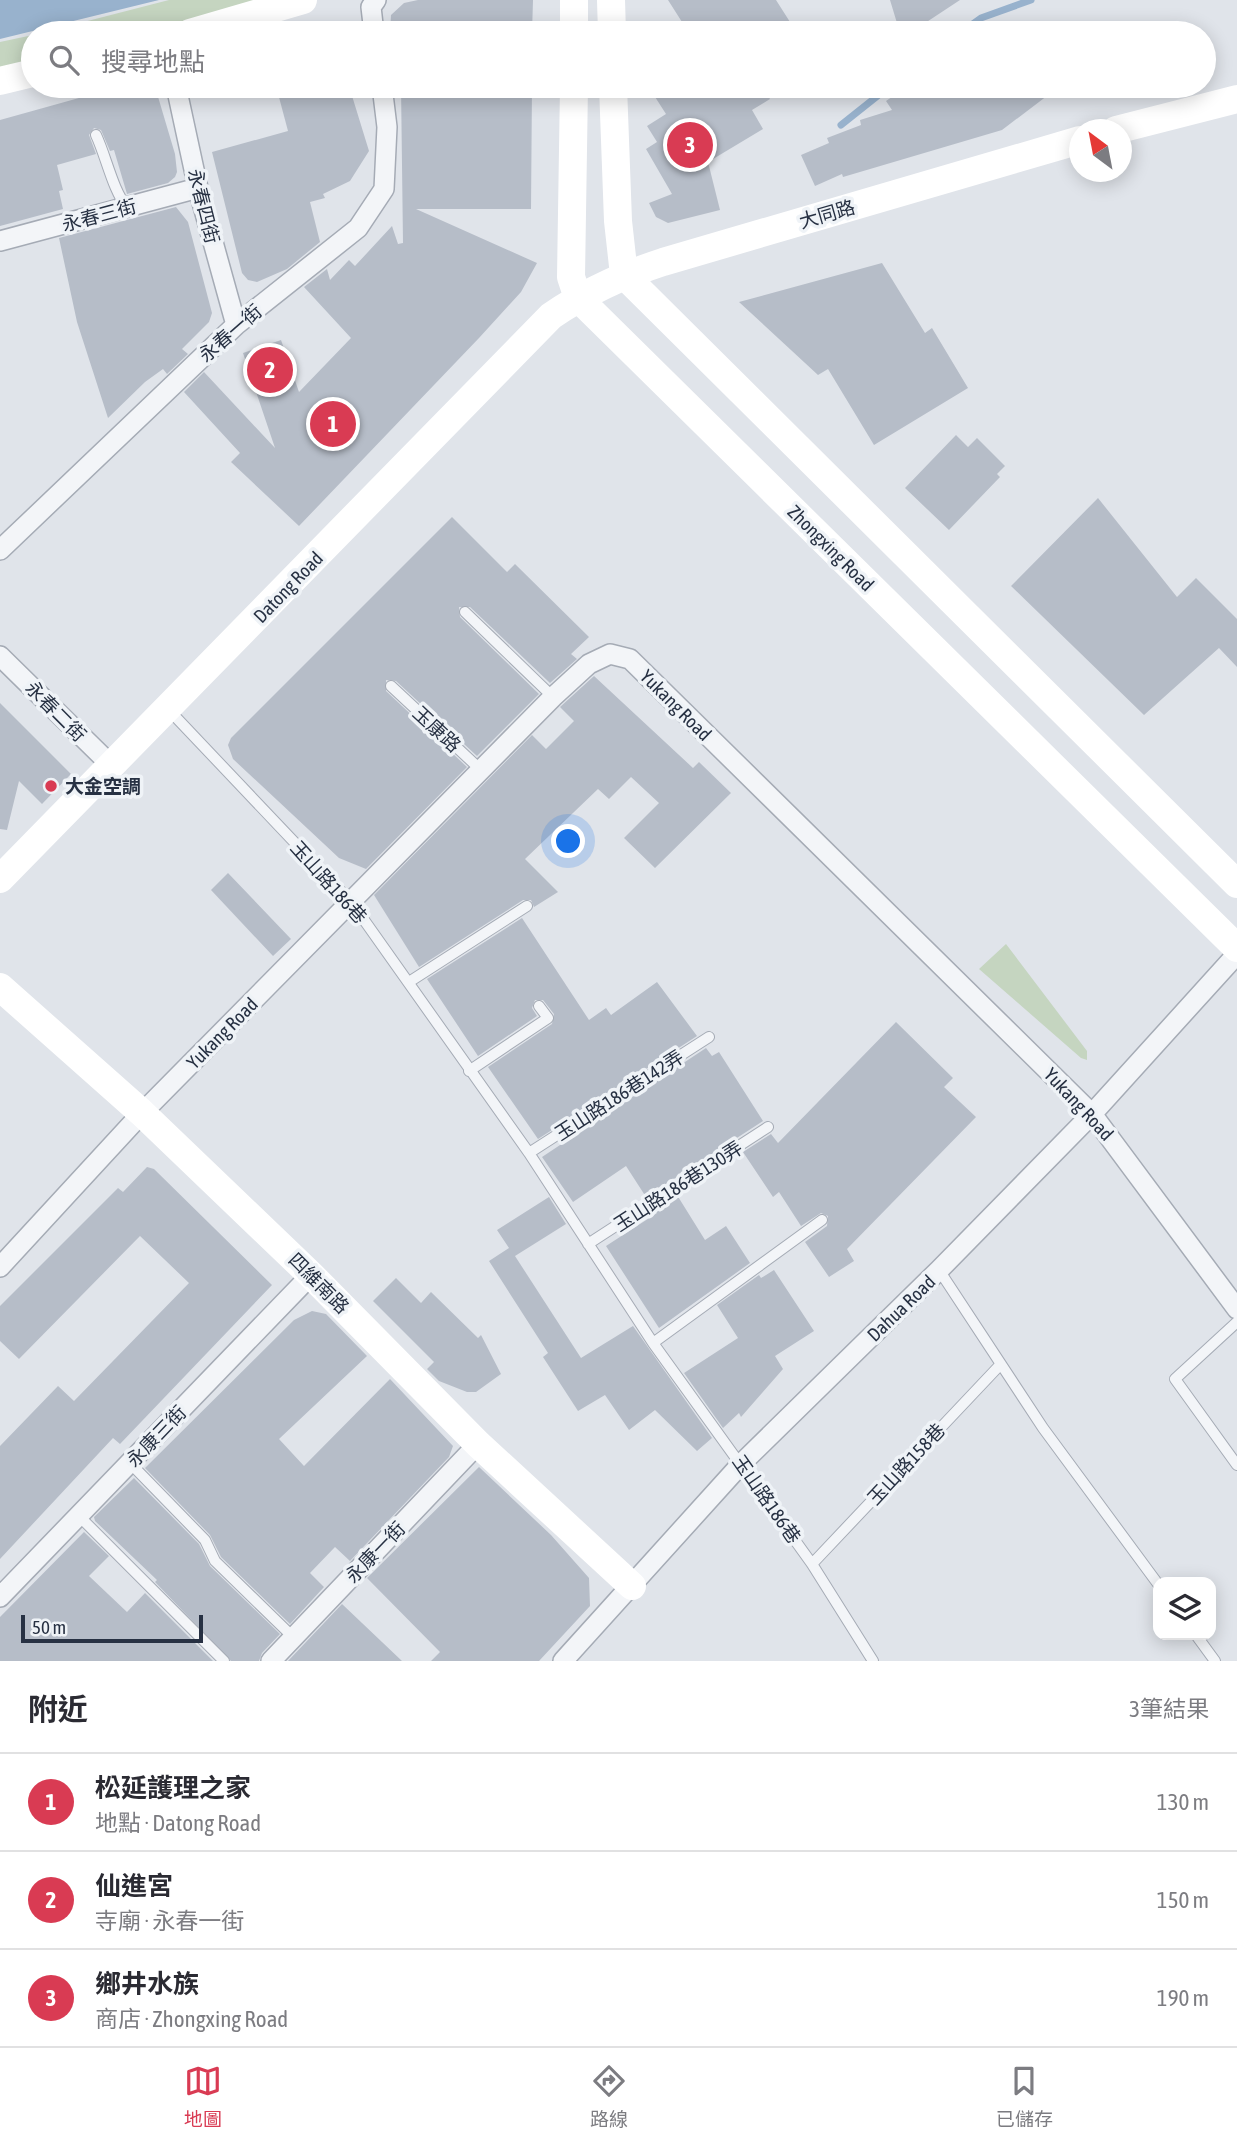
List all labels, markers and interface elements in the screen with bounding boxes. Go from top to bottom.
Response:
search box [21,21,1216,98]
icon: search [45,41,83,79]
text: 搜尋地點 [101,47,205,77]
pin: 3 [667,119,713,171]
north arrow [1069,119,1132,182]
street label: 永春四街 [184,166,224,246]
street label: 永春三街 [59,195,139,235]
street label: 大同路 [797,196,857,232]
street label: 永春一街 [194,300,266,366]
pin: 2 [247,344,293,396]
pin: 1 [310,398,356,450]
street label: Zhongxing Road [783,500,879,596]
street label: Datong Road [249,547,327,627]
street label: Yukang Road [636,665,716,745]
street label: 永春二街 [21,676,91,746]
street label: 玉康路 [409,702,465,756]
place label: 大金空調 [65,775,141,797]
marker: 大金空調 [43,778,59,794]
your location [551,824,585,858]
street label: 玉山路186巷 [286,836,372,928]
street label: Yukang Road [182,993,262,1073]
street label: 玉山路186巷142弄 [551,1045,687,1145]
street label: Yukang Road [1040,1063,1118,1145]
street label: 玉山路186巷130弄 [610,1136,746,1236]
street label: 四維南路 [284,1248,354,1318]
street label: Dahua Road [863,1270,939,1346]
street label: 永康三街 [122,1401,190,1471]
street label: 玉山路158巷 [863,1419,949,1509]
street label: 玉山路186巷 [729,1451,805,1547]
street label: 永康一街 [341,1517,409,1587]
map controls [1153,1577,1216,1640]
button: layers [1153,1577,1216,1640]
scale bar [21,1612,203,1644]
text: 50 m [32,1616,66,1638]
text: 附近 [28,1692,88,1726]
text: 3筆結果 [1129,1696,1209,1722]
text: 松延護理之家 [95,1773,251,1803]
text: 1 [46,1789,56,1815]
text: 130 m [1157,1789,1209,1815]
text: 地點 · Datong Road [95,1810,261,1836]
text: 仙進宮 [95,1871,173,1901]
text: 2 [46,1887,56,1913]
text: 150 m [1157,1887,1209,1913]
text: 寺廟 · 永春一街 [95,1908,244,1934]
text: 鄉井水族 [95,1969,199,1999]
text: 3 [46,1985,56,2011]
text: 190 m [1157,1985,1209,2011]
text: 商店 · Zhongxing Road [95,2006,288,2032]
tab: 地圖 [184,2062,222,2131]
tab: 路線 [590,2062,628,2131]
tab: 已儲存 [996,2062,1053,2131]

